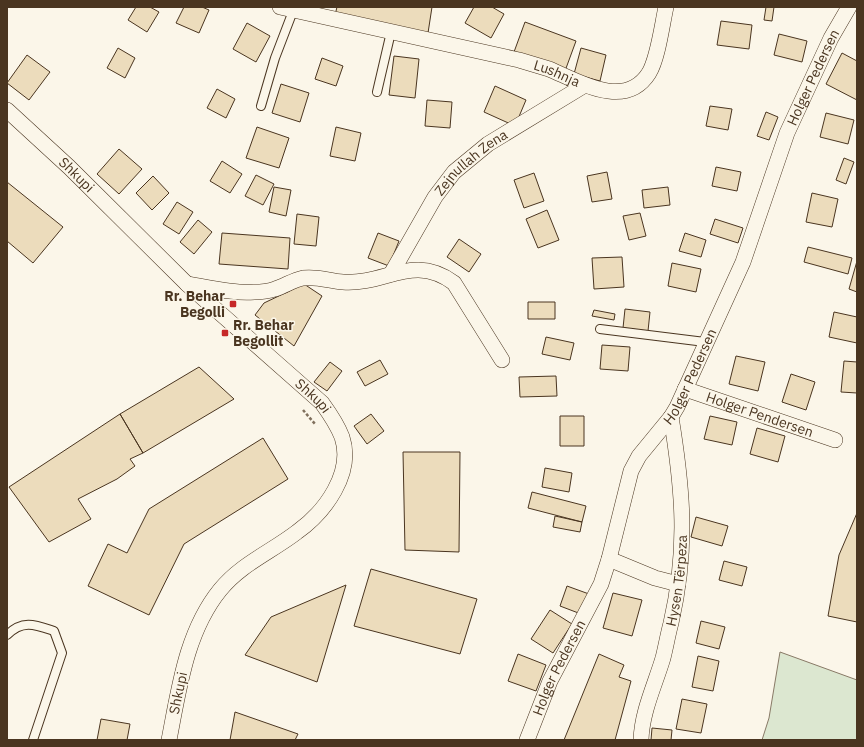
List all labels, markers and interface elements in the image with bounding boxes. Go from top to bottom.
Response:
street label: Holger Pedersen [783,26,843,128]
street label: Lushnja [532,56,583,91]
street label: Zejnullah Zena [430,125,511,199]
street label: Shkupi [55,153,98,196]
place label: Rr. Behar Begolli [164,287,225,321]
marker: Rr. Behar Begolli [228,299,238,309]
place label: Rr. Behar Begollit [233,316,294,350]
street label: Holger Pedersen [659,326,720,429]
marker: Rr. Behar Begollit [220,328,230,338]
street label: Shkupi [291,375,335,417]
street label: Holger Pendersen [704,388,816,441]
street label: Hysen Tërpeza [662,534,691,628]
street label: Holger Pedersen [528,617,590,718]
street label: Shkupi [165,670,191,716]

